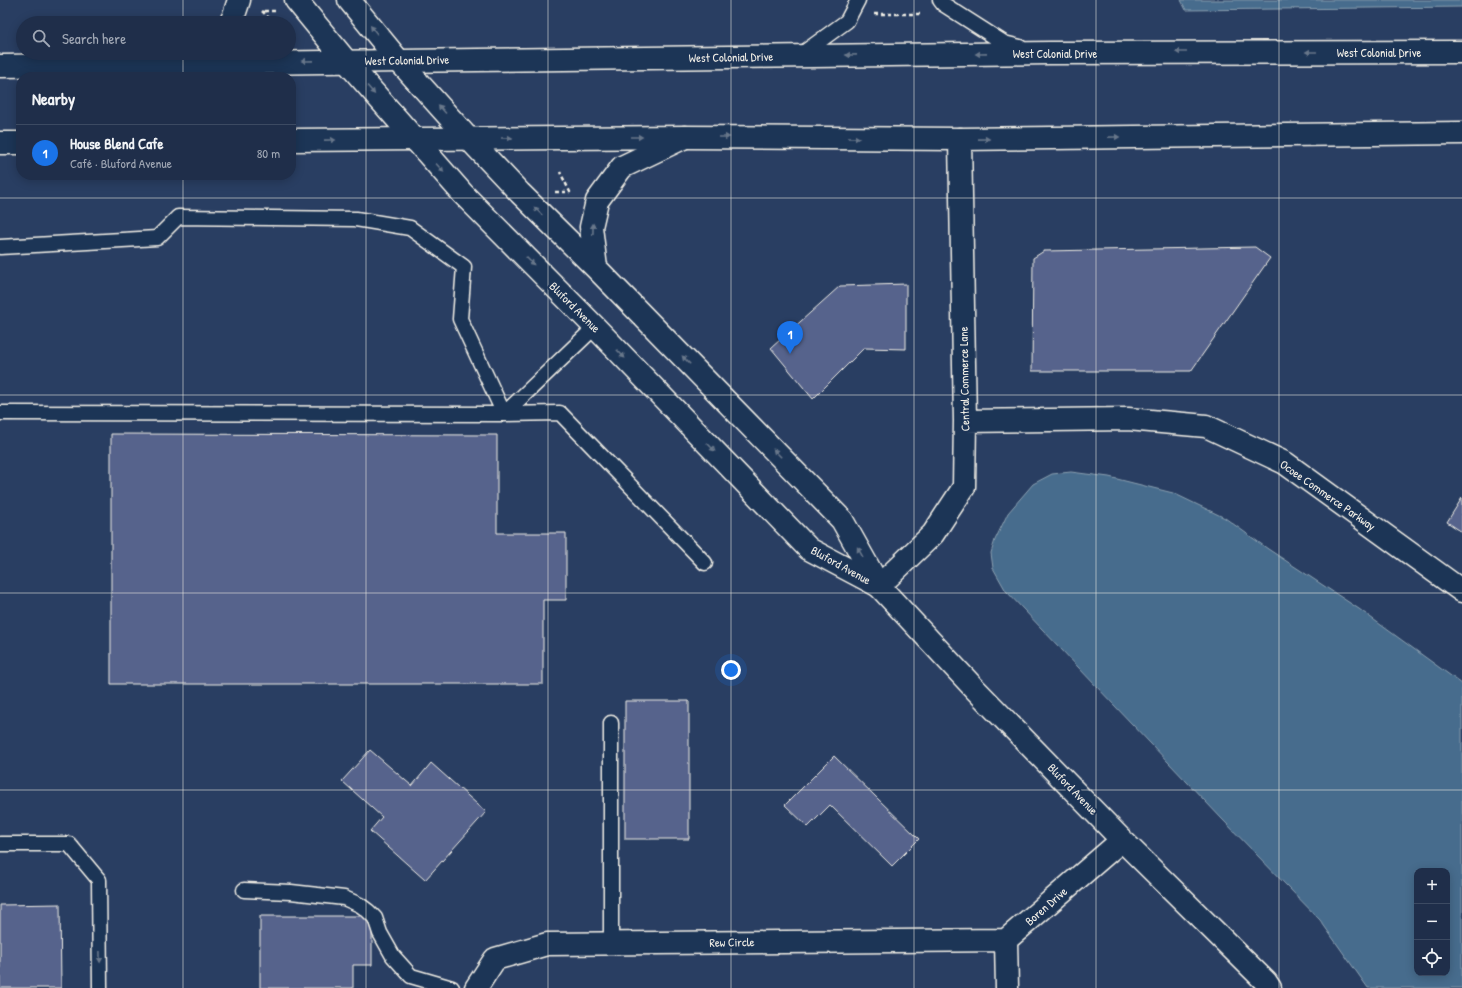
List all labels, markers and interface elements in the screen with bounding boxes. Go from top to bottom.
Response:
search box [16,16,296,60]
one-way arrow [369,25,378,36]
icon: search [30,27,52,49]
text: Search here [62,28,126,49]
street label: West Colonial Drive [1337,44,1421,61]
street label: West Colonial Drive [1013,45,1097,62]
street label: West Colonial Drive [689,48,774,66]
one-way arrow [1174,49,1187,55]
one-way arrow [1304,49,1317,55]
one-way arrow [975,50,987,57]
street label: West Colonial Drive [365,51,450,69]
one-way arrow [844,52,857,58]
one-way arrow [300,58,313,64]
one-way arrow [367,85,376,96]
text: Nearby [32,87,75,110]
one-way arrow [438,104,447,115]
text: House Blend Cafe [70,133,163,154]
one-way arrow [631,134,644,140]
one-way arrow [718,134,731,140]
one-way arrow [1108,134,1121,140]
one-way arrow [501,135,514,141]
one-way arrow [848,135,861,141]
one-way arrow [978,135,990,142]
one-way arrow [324,137,337,143]
text: 1 [43,144,47,162]
text: 80 m [257,144,280,162]
text: Café · Bluford Avenue [70,154,172,172]
one-way arrow [435,163,444,173]
one-way arrow [533,206,543,216]
one-way arrow [589,223,596,235]
one-way arrow [525,256,535,266]
street label: Bluford Avenue [546,278,604,336]
pin: 1 [777,321,803,354]
street label: Central Commerce Lane [955,326,973,432]
one-way arrow [616,349,626,359]
one-way arrow [681,355,691,365]
one-way arrow [707,442,716,453]
one-way arrow [772,448,781,458]
street label: Ocoee Commerce Parkway [1277,456,1379,534]
street label: Bluford Avenue [808,542,874,588]
one-way arrow [856,546,863,558]
your location [721,660,741,680]
street label: Bluford Avenue [1044,759,1102,819]
map controls [1414,868,1450,976]
button: + [1414,868,1450,904]
street label: Boren Drive [1021,883,1071,929]
button: − [1414,904,1450,940]
street label: Rew Circle [709,933,755,951]
button: locate [1414,940,1450,976]
one-way arrow [97,951,103,964]

